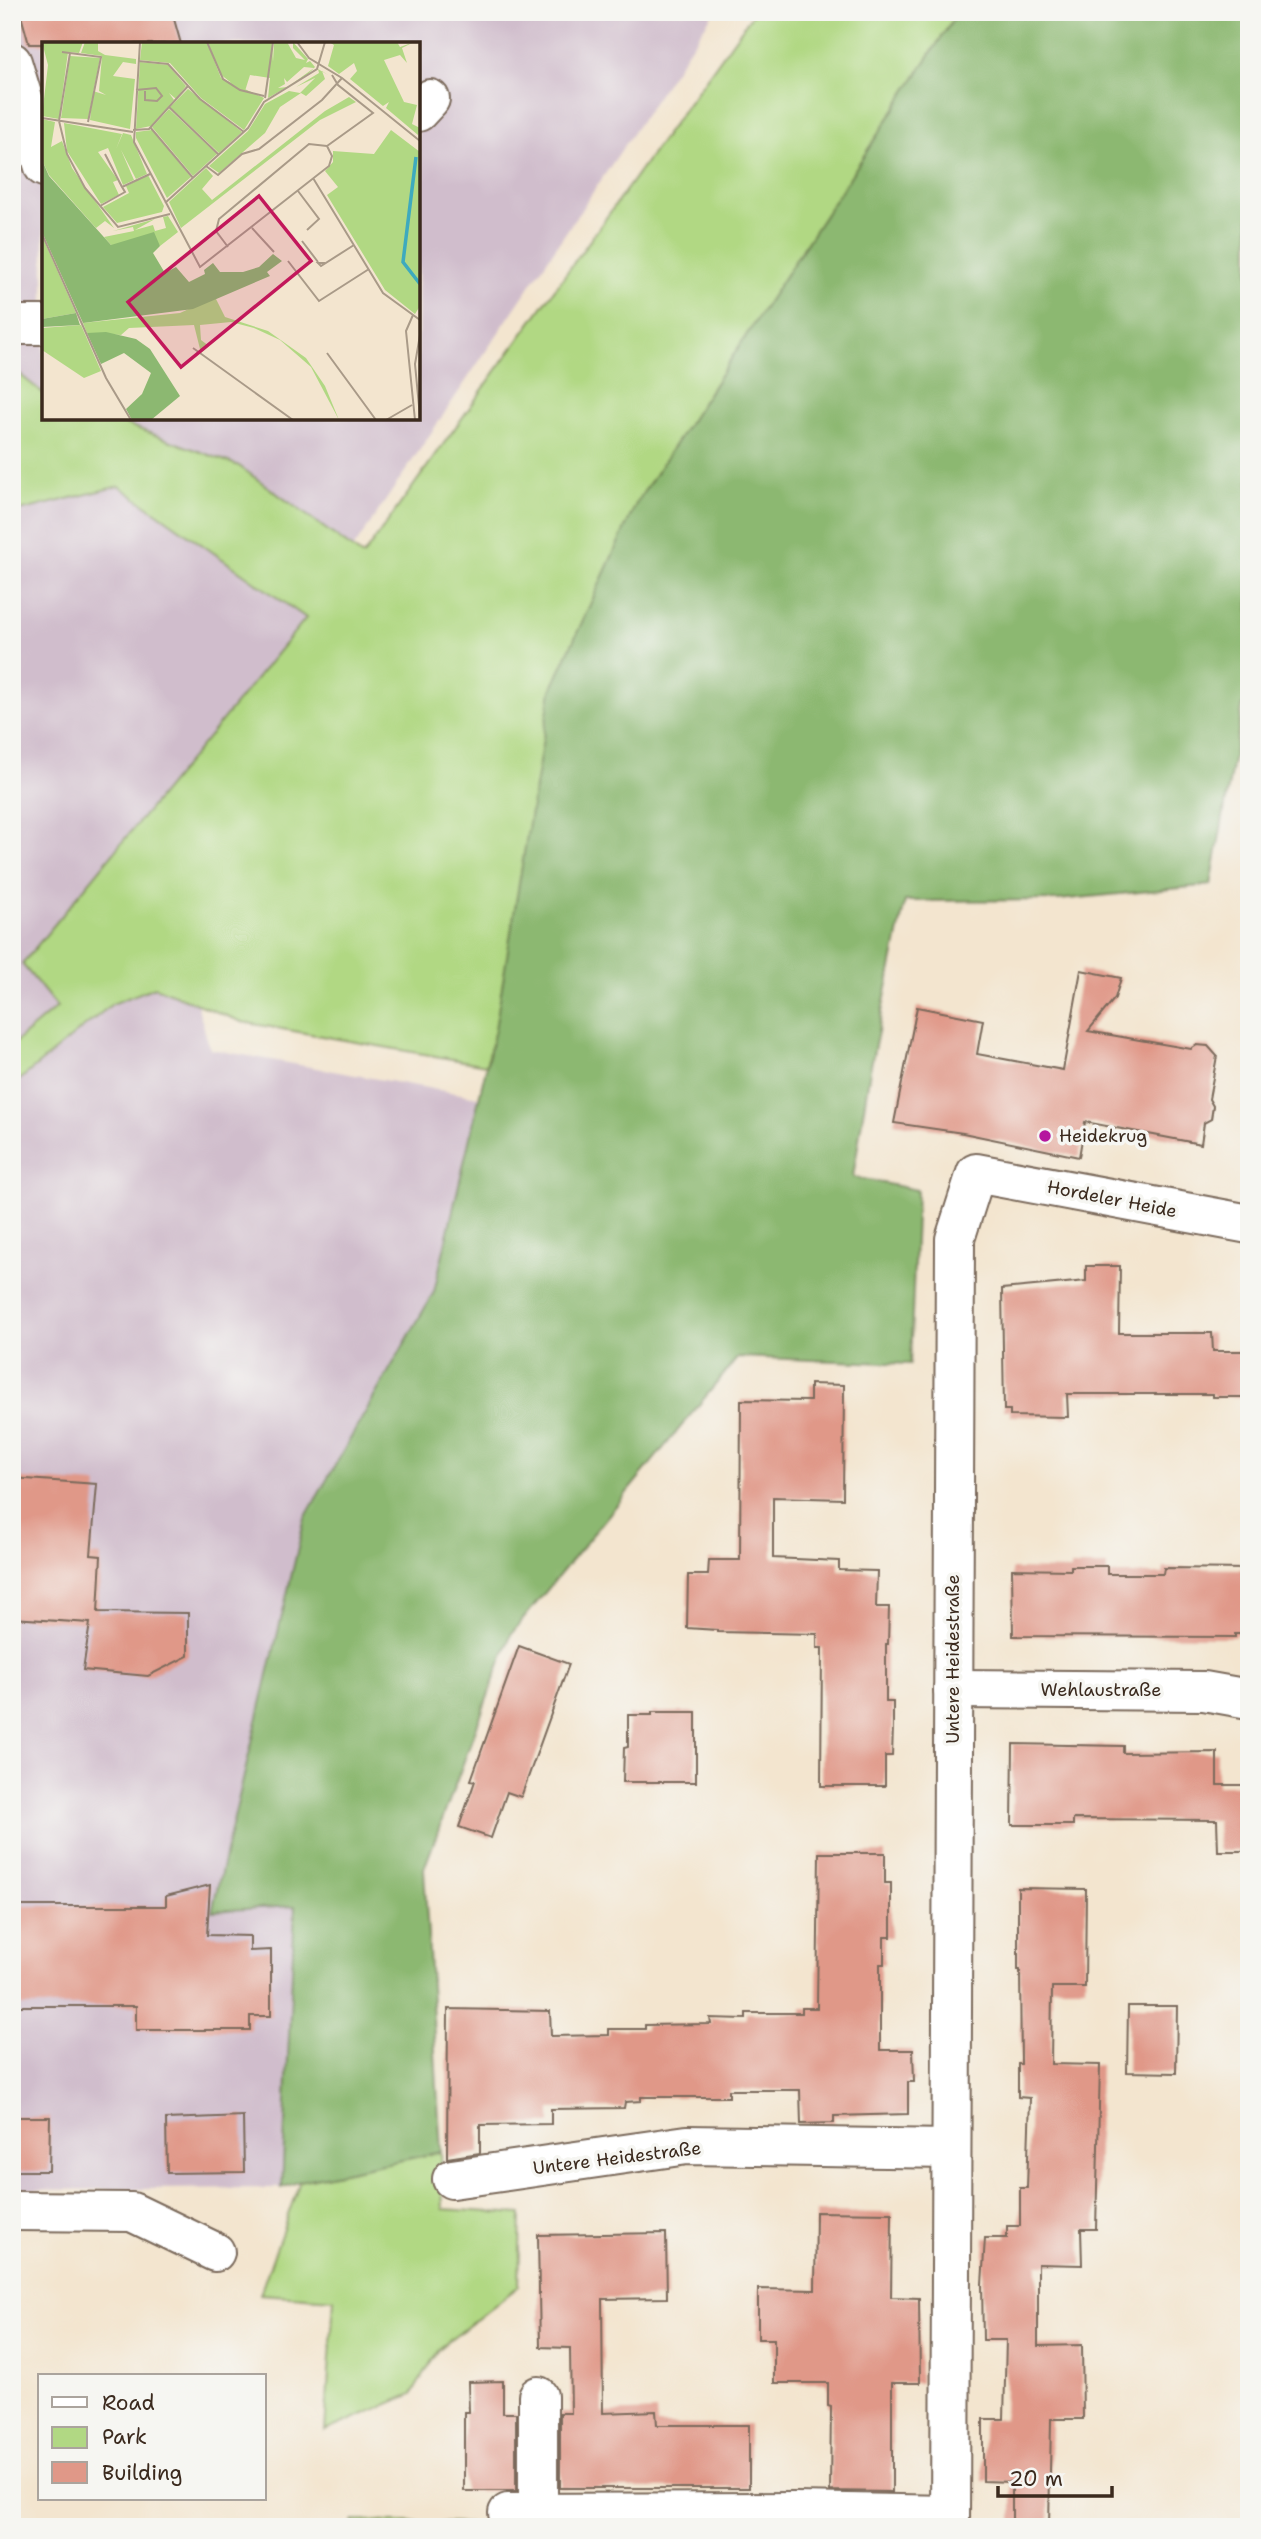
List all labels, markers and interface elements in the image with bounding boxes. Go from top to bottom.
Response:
inset map [42,42,420,420]
place label: Heidekrug [1059,1124,1147,1148]
marker: Heidekrug [1037,1128,1053,1144]
street label: Hordeler Heide [1045,1175,1179,1223]
street label: Untere Heidestraße [941,1574,965,1744]
street label: Wehlaustraße [1041,1678,1161,1702]
street label: Untere Heidestraße [531,2136,703,2180]
legend [38,2374,266,2500]
text: Road [102,2389,155,2417]
text: Park [102,2423,147,2451]
scale bar [998,2455,1112,2499]
text: Building [102,2459,182,2487]
text: 20 m [1009,2465,1063,2493]

